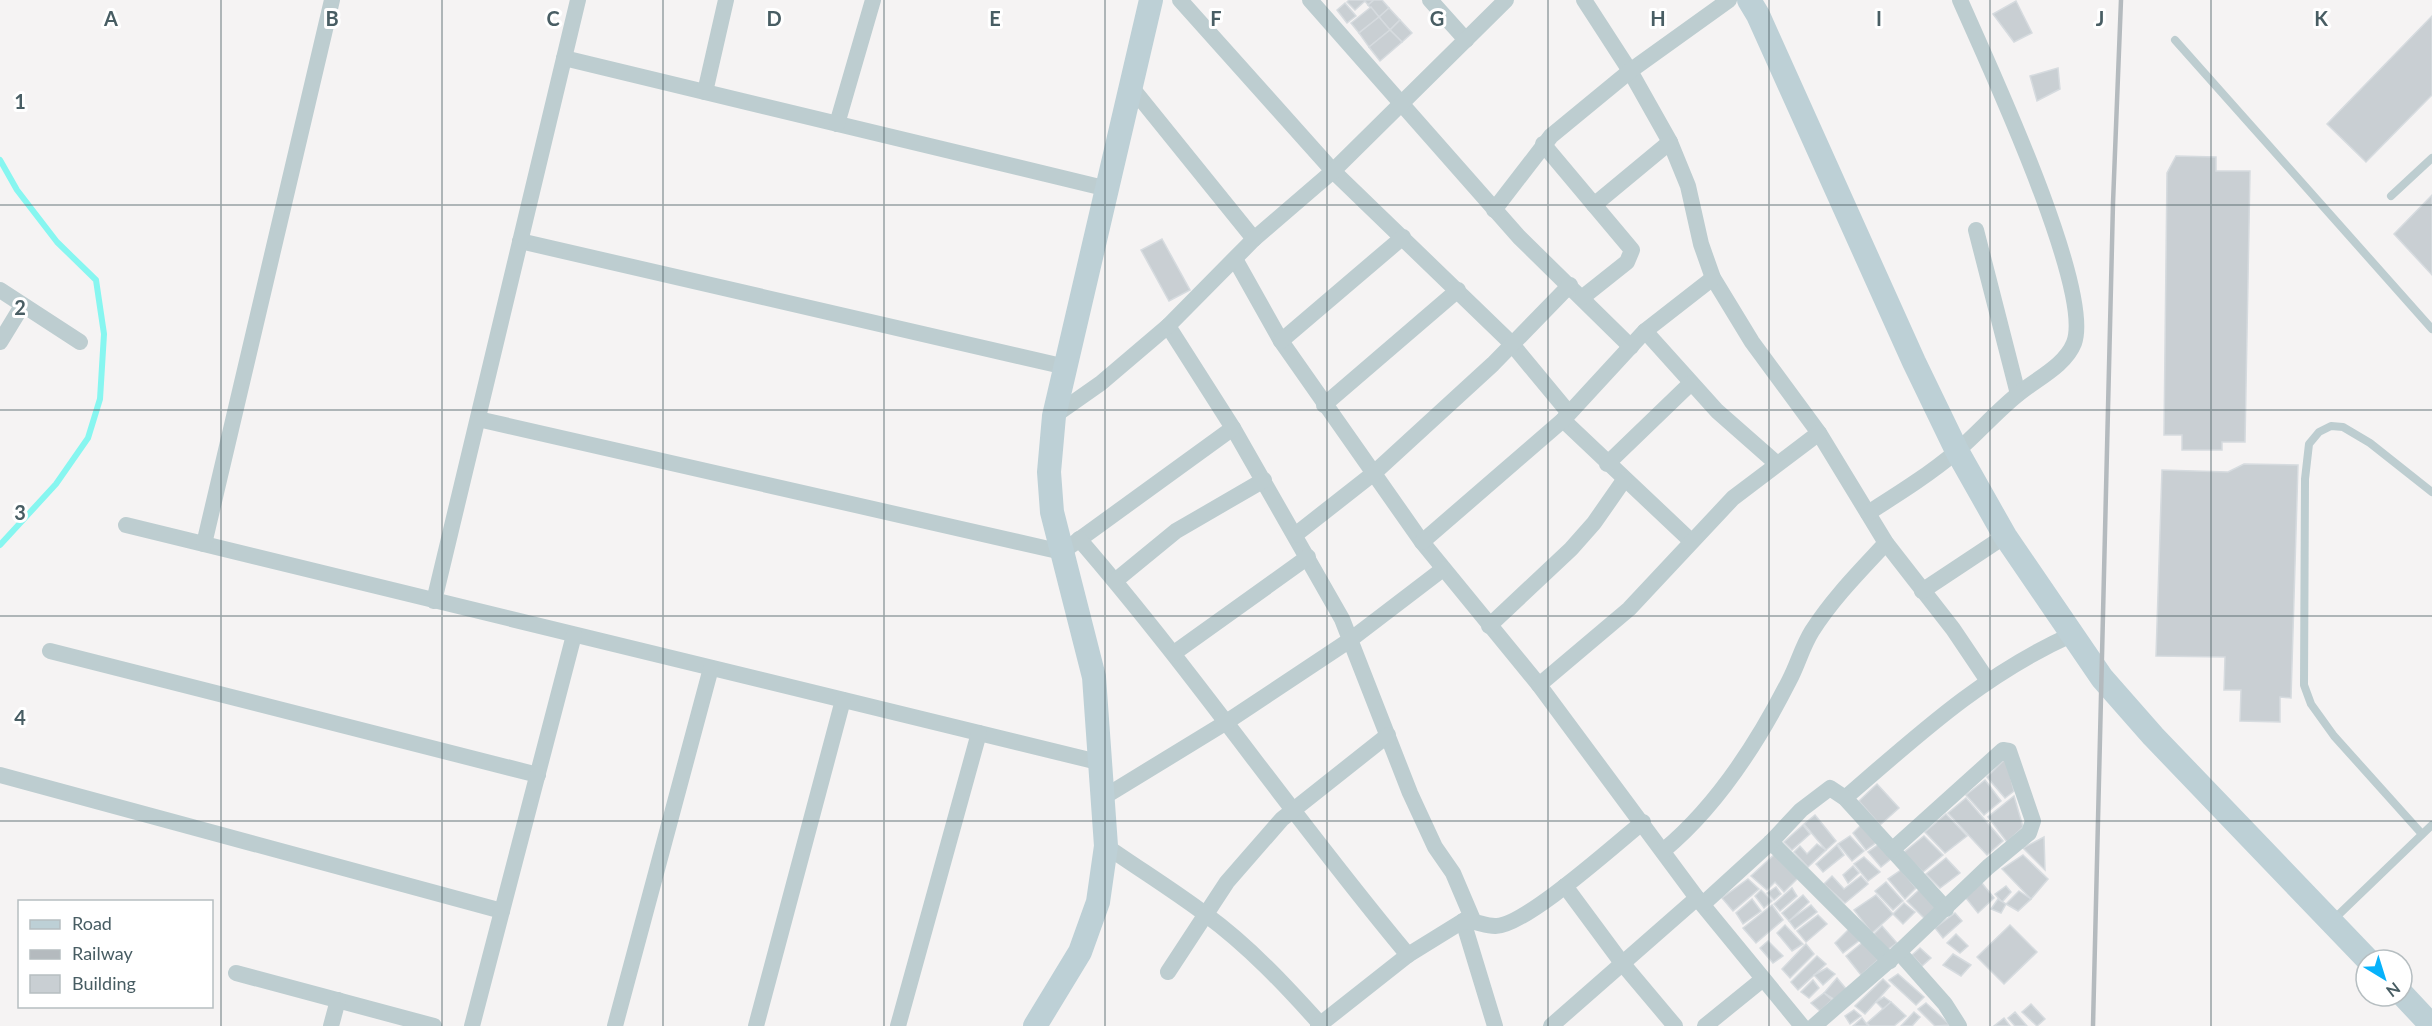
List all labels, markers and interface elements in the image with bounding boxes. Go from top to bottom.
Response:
text: A [103,6,118,30]
text: B [325,6,339,30]
text: C [546,6,560,30]
text: D [766,6,782,30]
text: E [989,6,1001,30]
text: F [1210,6,1222,30]
text: G [1430,6,1444,30]
text: H [1650,6,1666,30]
text: I [1876,6,1882,30]
text: J [2096,6,2104,30]
text: K [2314,6,2328,30]
text: 1 [14,89,26,113]
text: 2 [14,295,26,319]
text: 3 [14,500,26,524]
text: 4 [14,705,26,729]
legend [18,900,213,1008]
text: Road [72,912,112,934]
text: Railway [72,942,133,964]
north arrow [2354,948,2414,1008]
text: Building [72,972,136,994]
text: N [2383,979,2404,1001]

